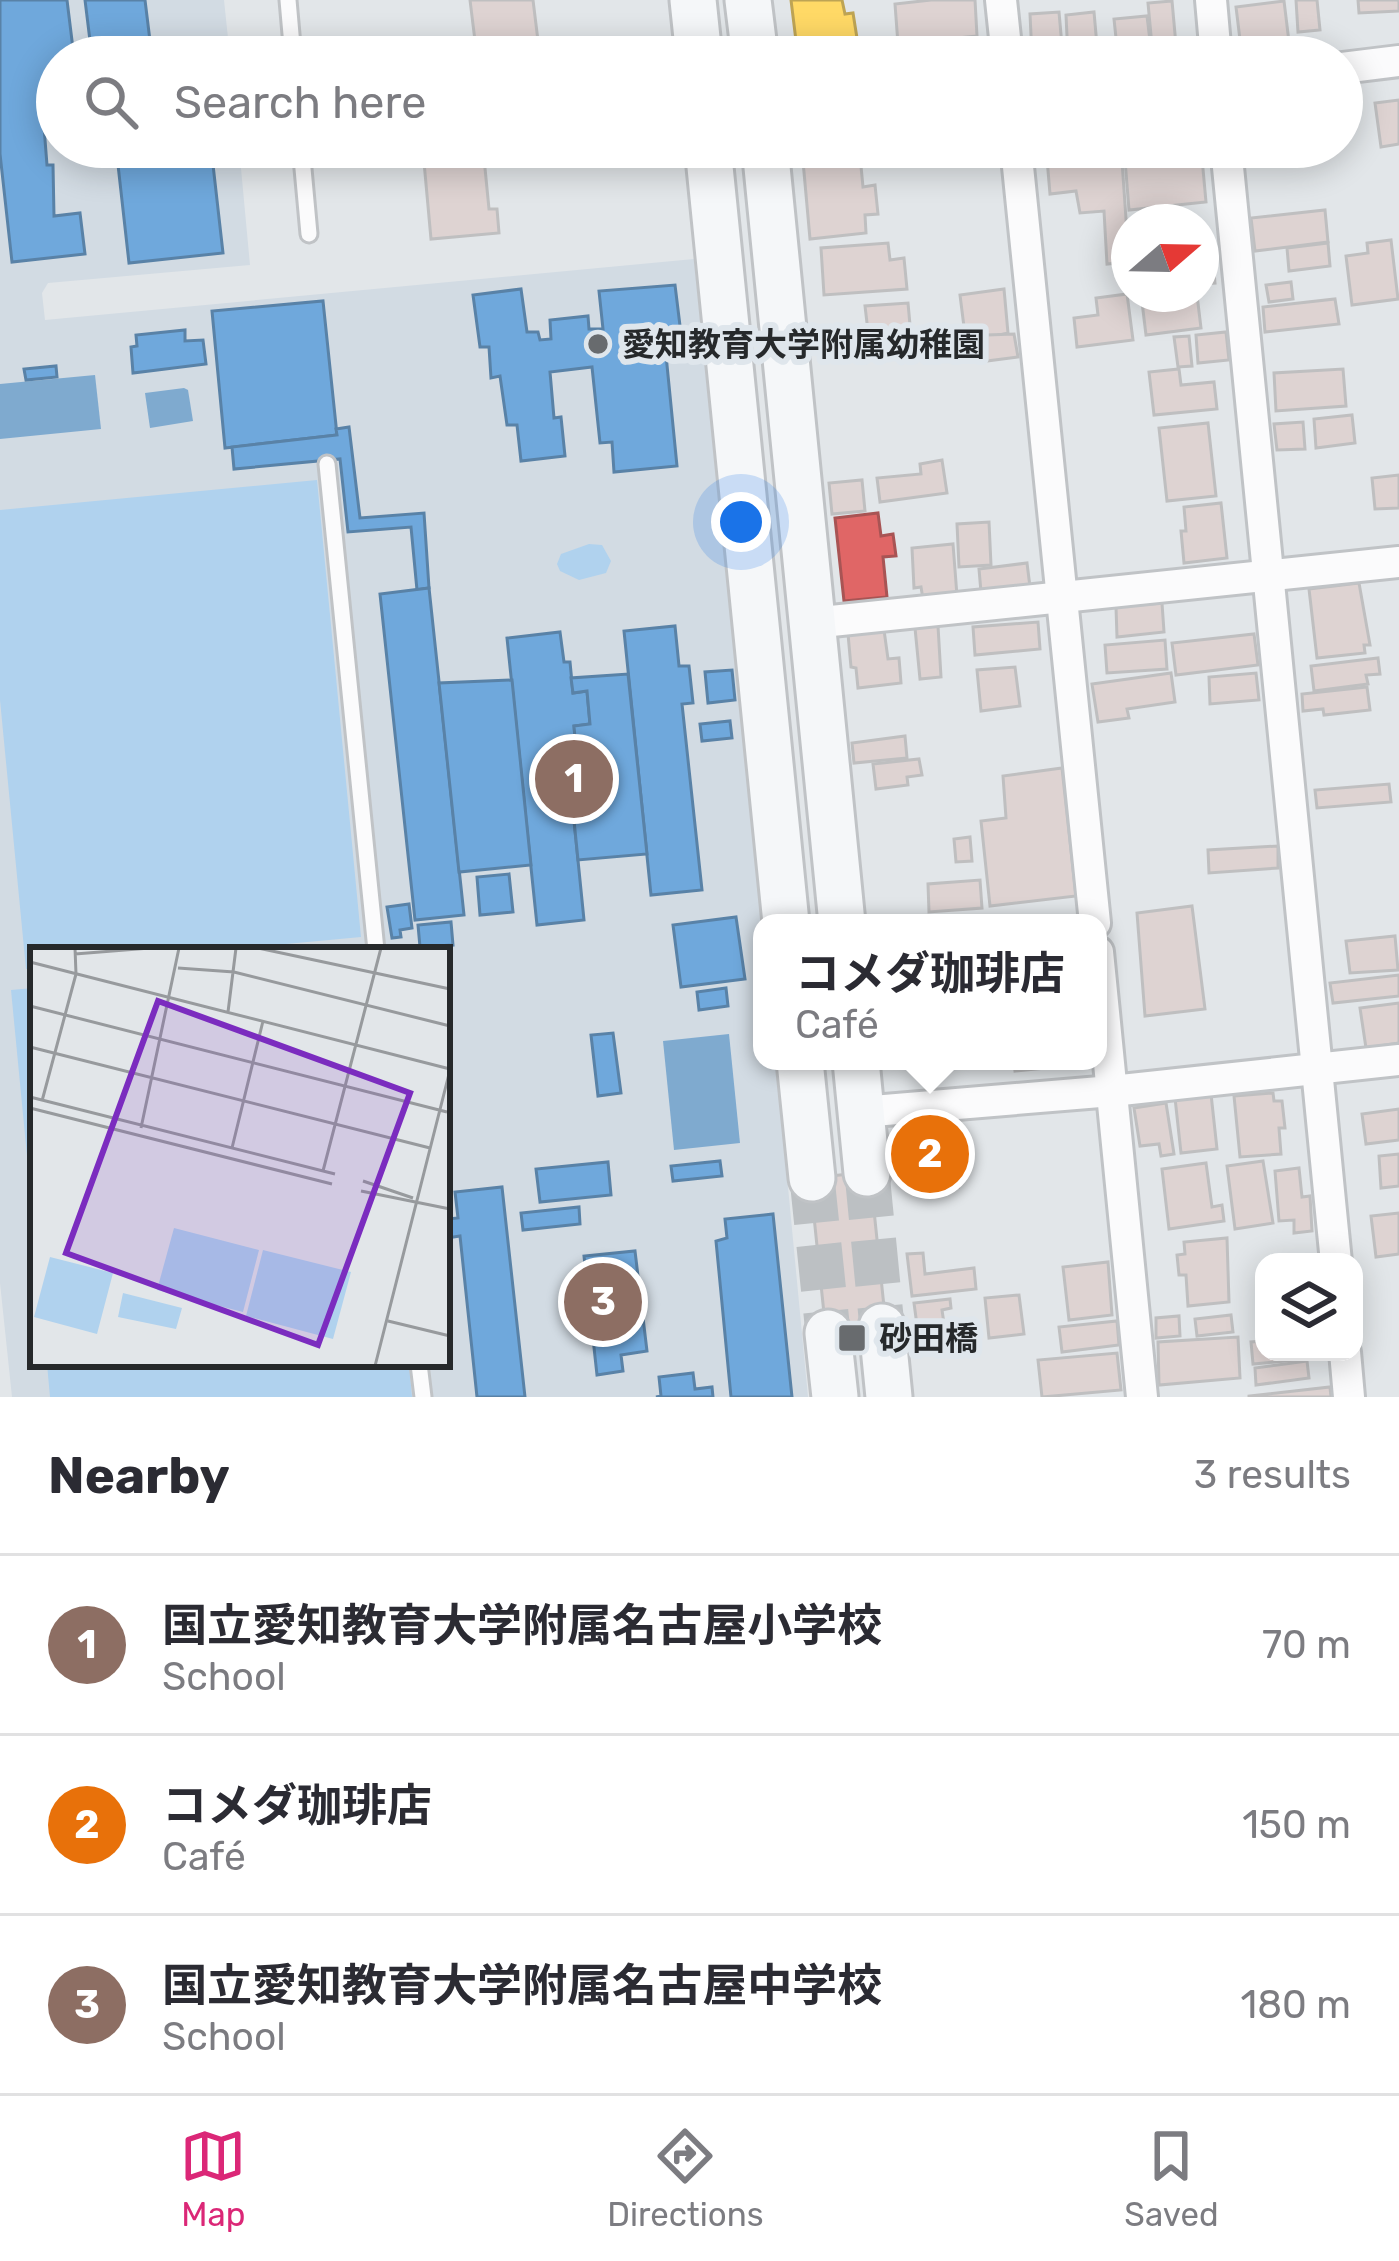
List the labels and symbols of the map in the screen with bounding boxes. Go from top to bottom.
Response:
north arrow [1111,204,1219,312]
place label: 愛知教育大学附属幼稚園 [622,325,985,364]
marker: 愛知教育大学附属幼稚園 [585,331,611,357]
your location [711,492,771,552]
pin: 1 [535,734,613,824]
inset map [30,947,450,1367]
pin: 2 [891,1109,969,1199]
pin: 3 [564,1257,642,1347]
place label: 砂田橋 [879,1319,978,1358]
marker: 砂田橋 [836,1322,868,1354]

